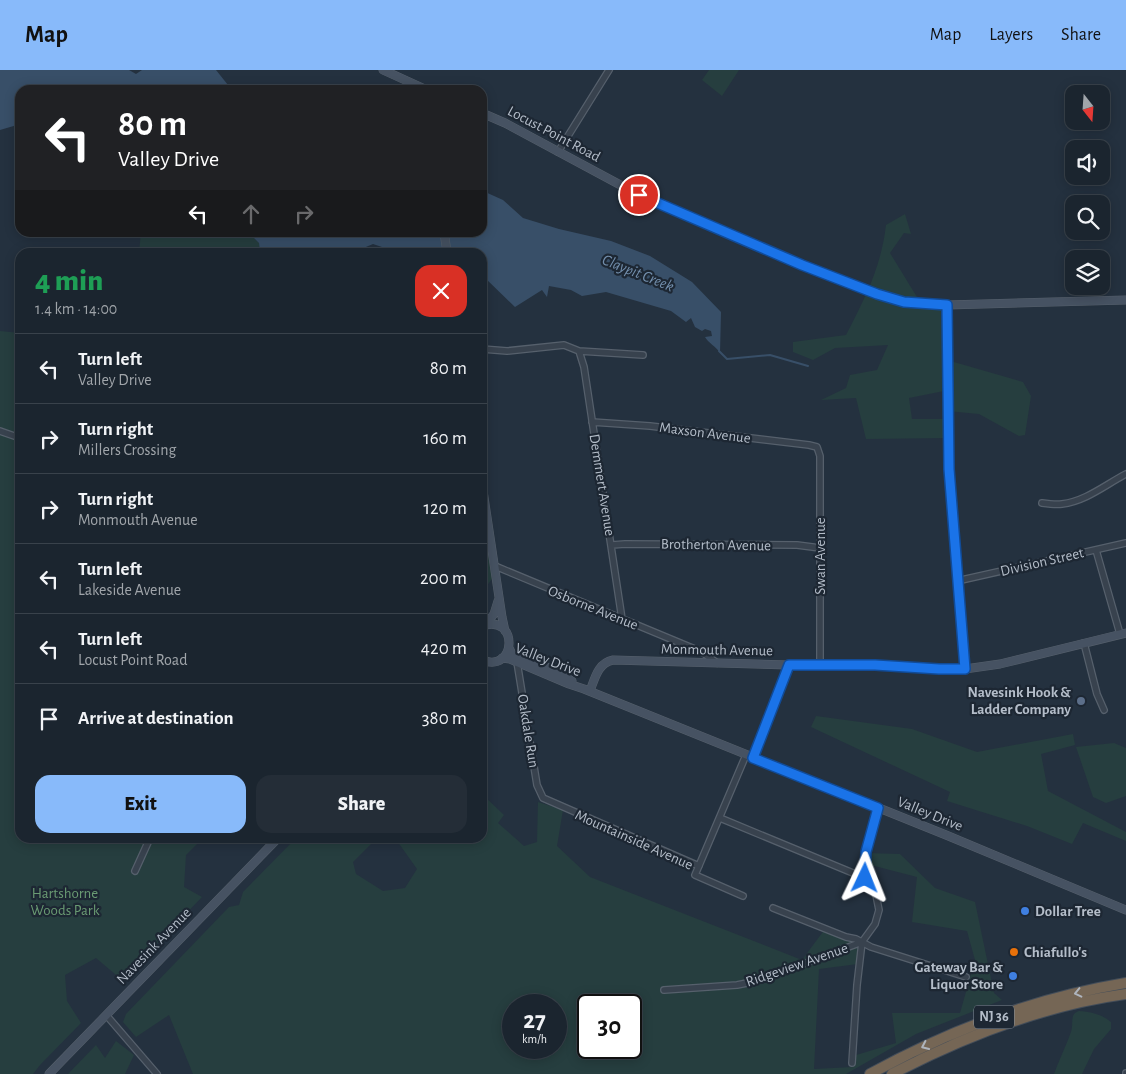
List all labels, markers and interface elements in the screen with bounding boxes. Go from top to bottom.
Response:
text: Map [25,23,68,47]
text: Map [930,26,961,44]
text: Layers [989,26,1033,44]
text: Share [1061,26,1101,44]
north arrow [1065,85,1110,130]
map controls [1065,85,1110,295]
street label: Locust Point Road [505,103,603,165]
icon: left [35,105,100,170]
text: 80 m [118,107,187,142]
button: sound [1065,140,1110,185]
text: Valley Drive [118,148,219,170]
pin [618,174,660,216]
icon: arrive [625,181,653,209]
button: search [1065,195,1110,240]
icon: left [184,200,212,228]
icon: ahead [237,200,265,228]
icon: right [290,200,318,228]
button: layers [1065,250,1110,295]
water label: Claypit Creek [600,251,676,296]
button: close [415,265,467,317]
text: 4 min [35,266,103,296]
text: 1.4 km · 14:00 [35,301,117,317]
text: Turn left [78,350,142,369]
icon: left [35,355,63,383]
text: 80 m [430,359,467,378]
text: Valley Drive [78,372,152,388]
text: Turn right [78,420,153,439]
street label: Maxson Avenue [658,420,752,446]
icon: right [35,425,63,453]
text: 160 m [423,429,467,448]
street label: Demmert Avenue [587,433,617,537]
text: Millers Crossing [78,442,176,458]
text: Turn right [78,490,153,509]
icon: right [35,495,63,523]
text: 120 m [423,499,467,518]
text: Monmouth Avenue [78,512,198,528]
street label: Swan Avenue [813,517,828,595]
street label: Brotherton Avenue [661,537,771,553]
street label: Division Street [999,545,1085,579]
text: Turn left [78,560,142,579]
icon: left [35,565,63,593]
text: 200 m [420,569,467,588]
text: Lakeside Avenue [78,582,181,598]
street label: Osborne Avenue [546,583,640,633]
text: Turn left [78,630,142,649]
icon: left [35,635,63,663]
text: 420 m [421,639,467,658]
street label: Valley Drive [513,641,583,679]
street label: Monmouth Avenue [661,642,773,658]
text: Locust Point Road [78,652,187,668]
place label: Navesink Hook & Ladder Company [968,685,1071,717]
street label: Oakdale Run [515,693,541,769]
marker: Navesink Hook & Ladder Company [1075,695,1087,707]
icon: arrive [35,705,63,733]
text: Arrive at destination [78,709,234,728]
text: 380 m [422,709,467,728]
button: Exit [35,775,246,833]
button: Share [256,775,467,833]
street label: Valley Drive [895,794,965,834]
street label: Mountainside Avenue [573,807,695,873]
position arrow [838,851,890,903]
park label: Hartshorne Woods Park [30,886,100,918]
place label: Dollar Tree [1035,904,1101,919]
street label: Navesink Avenue [114,905,194,987]
marker: Dollar Tree [1019,905,1031,917]
street label: Ridgeview Avenue [744,940,850,990]
place label: Chiafullo's [1024,945,1087,960]
marker: Chiafullo's [1008,946,1020,958]
place label: Gateway Bar & Liquor Store [915,960,1003,992]
marker: Gateway Bar & Liquor Store [1007,970,1019,982]
one-way arrow [1074,987,1083,998]
speed limit sign: 30 [577,994,642,1059]
road number: NJ 36 [974,1006,1014,1029]
text: 27 [523,1008,546,1033]
text: km/h [522,1033,547,1045]
one-way arrow [921,1039,930,1050]

